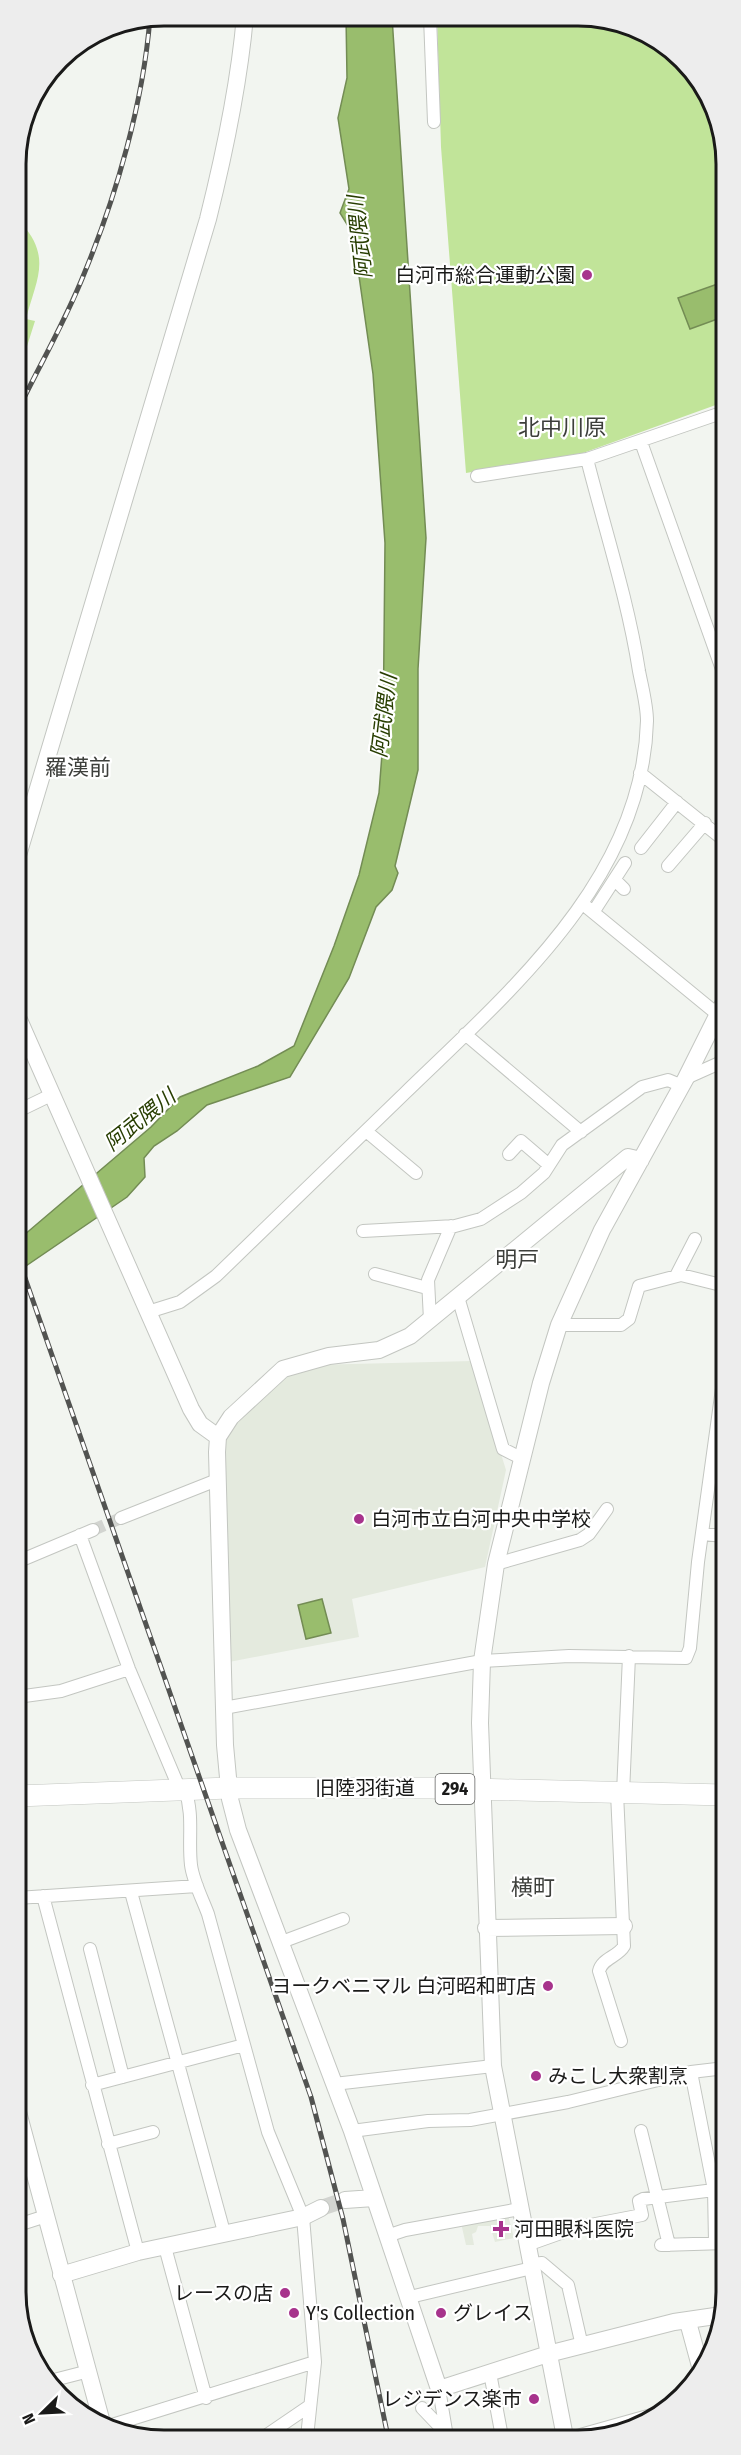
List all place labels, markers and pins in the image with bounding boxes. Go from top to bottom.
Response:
place label: 白河市総合運動公園 [395,263,575,287]
marker: 白河市総合運動公園 [580,268,594,282]
place label: 白河市立白河中央中学校 [371,1507,591,1531]
marker: 白河市立白河中央中学校 [352,1512,366,1526]
place label: ヨークベニマル 白河昭和町店 [271,1974,536,1998]
marker: ヨークベニマル 白河昭和町店 [541,1979,555,1993]
place label: みこし大衆割烹 [548,2064,688,2088]
marker: みこし大衆割烹 [529,2069,543,2083]
place label: 河田眼科医院 [514,2217,634,2241]
marker: 河田眼科医院 [492,2220,510,2238]
place label: レースの店 [174,2281,273,2305]
marker: レースの店 [278,2286,292,2300]
place label: Y's Collection [306,2301,415,2325]
place label: グレイス [453,2301,532,2325]
marker: Y's Collection [287,2306,301,2320]
marker: グレイス [434,2306,448,2320]
place label: レジデンス楽市 [382,2387,522,2411]
marker: レジデンス楽市 [527,2392,541,2406]

